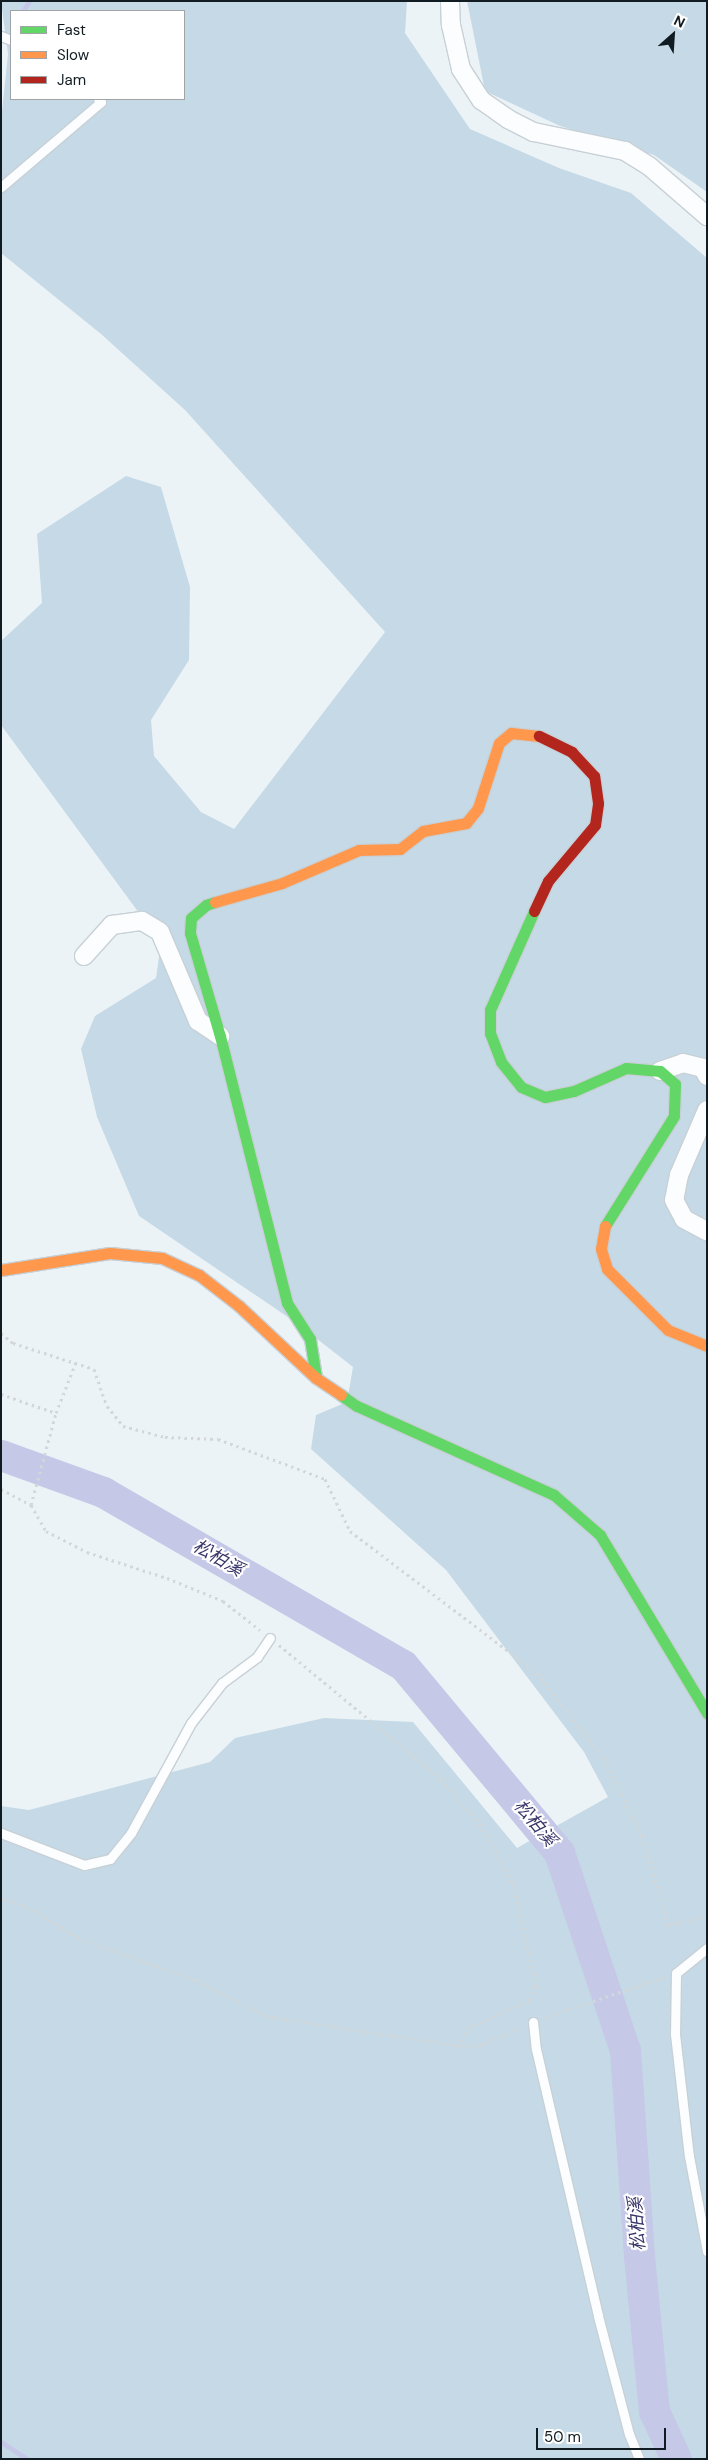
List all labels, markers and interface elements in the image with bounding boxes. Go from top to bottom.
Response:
legend [10,10,185,100]
north arrow [648,10,698,60]
text: N [671,11,688,32]
text: Fast [57,20,86,40]
text: Slow [57,45,89,65]
text: Jam [57,70,86,90]
water label: 松柏溪 [189,1535,247,1581]
water label: 松柏溪 [509,1795,561,1851]
water label: 松柏溪 [624,2196,650,2252]
scale bar [538,2418,668,2450]
text: 50 m [544,2427,581,2447]

